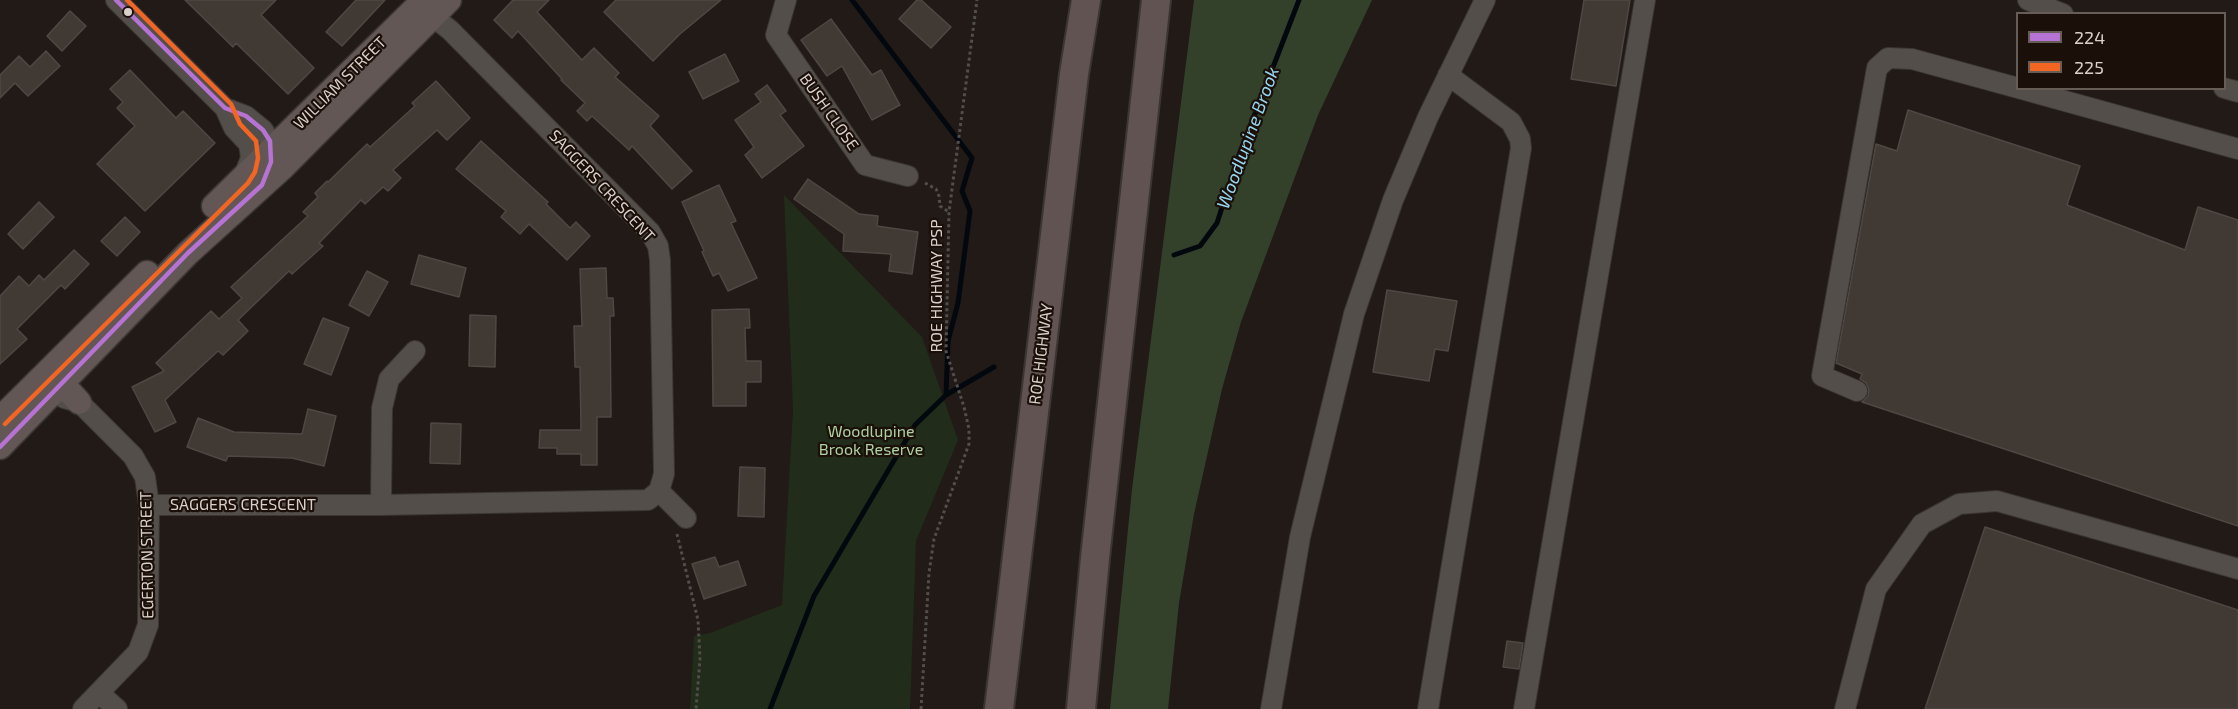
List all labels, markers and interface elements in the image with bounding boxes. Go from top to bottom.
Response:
unlabelled marker [122,6,134,18]
legend [2016,12,2226,90]
text: 224 [2074,26,2105,48]
street label: WILLIAM STREET [290,33,390,133]
text: 225 [2074,56,2104,78]
water label: Woodlupine Brook [1212,64,1284,212]
street label: BUSH CLOSE [795,70,863,154]
street label: SAGGERS CRESCENT [545,126,659,246]
street label: ROE HIGHWAY PSP [927,219,947,353]
street label: ROE HIGHWAY [1025,302,1057,406]
park label: Woodlupine Brook Reserve [819,422,923,460]
street label: EGERTON STREET [136,491,158,619]
street label: SAGGERS CRESCENT [170,495,316,515]

